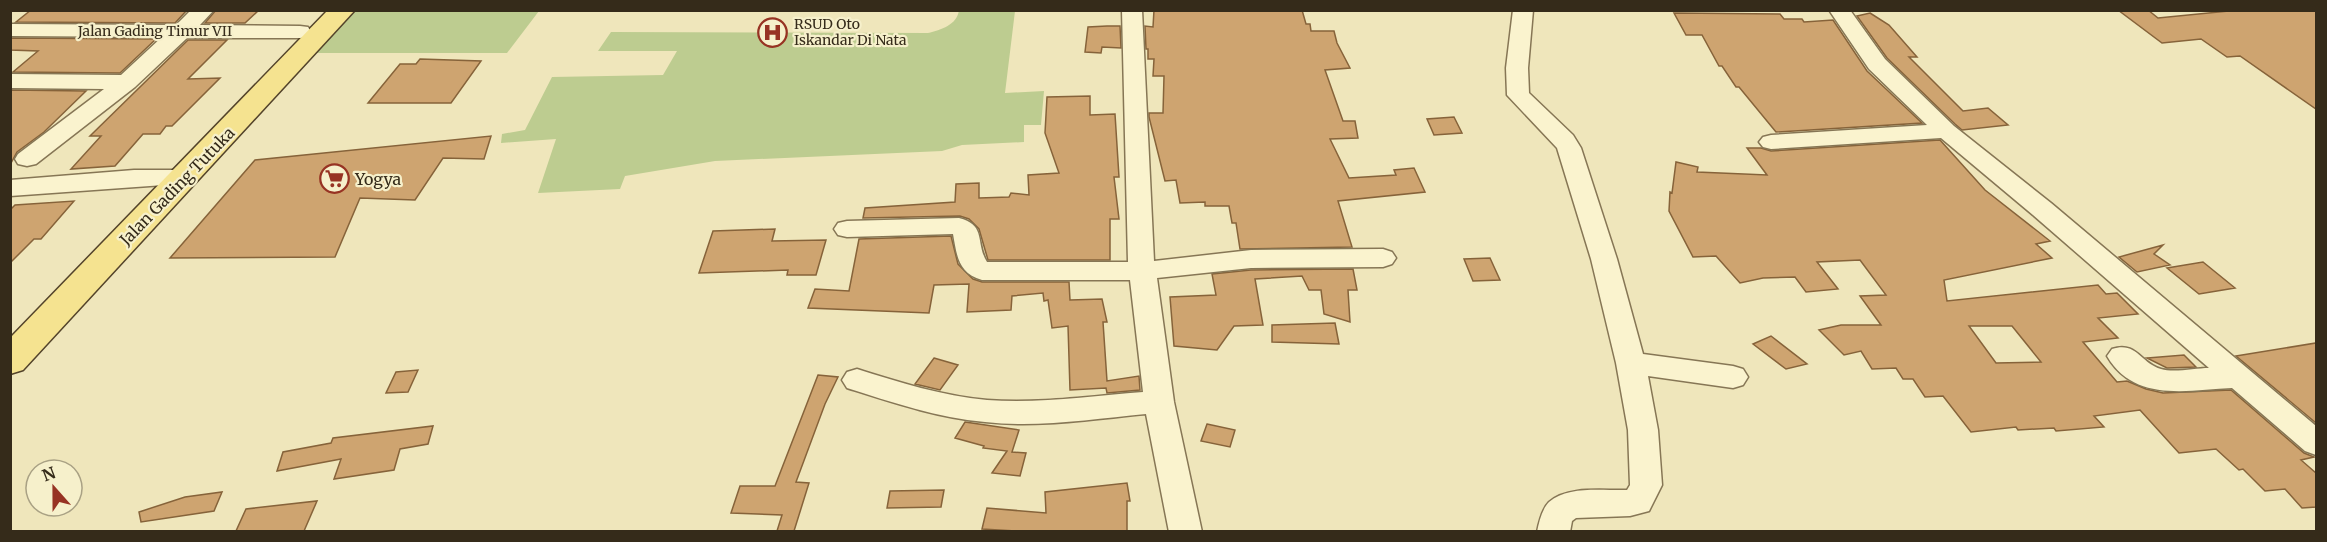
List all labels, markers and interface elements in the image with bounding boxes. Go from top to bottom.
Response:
place label: RSUD Oto Iskandar Di Nata [794,15,907,49]
hospital icon: RSUD Oto Iskandar Di Nata [757,16,789,48]
street label: Jalan Gading Timur VII [77,22,232,40]
street label: Jalan Gading Tutuka [115,122,239,250]
supermarket icon: Yogya [318,163,350,195]
place label: Yogya [354,169,402,189]
north arrow [24,458,84,518]
text: N [39,462,58,486]

